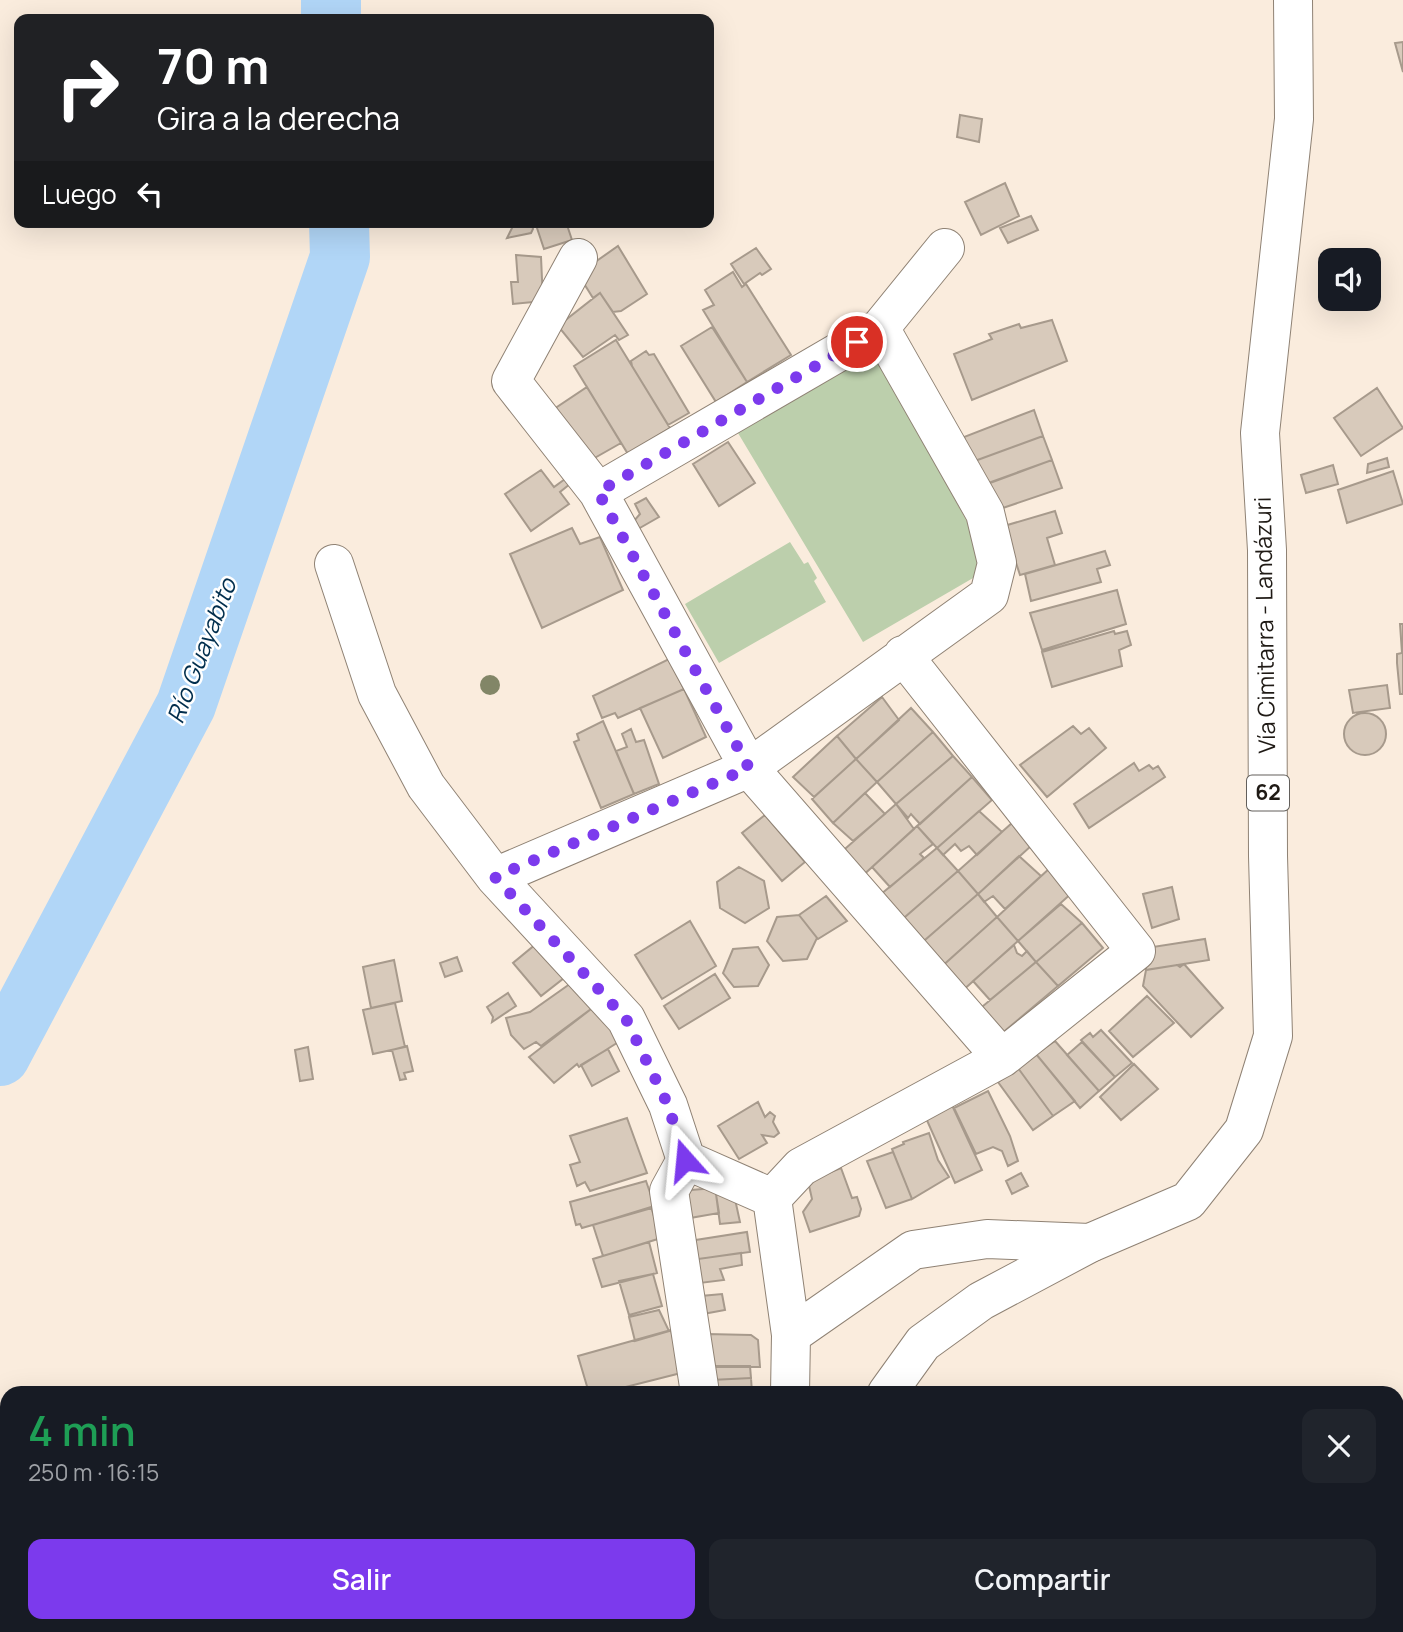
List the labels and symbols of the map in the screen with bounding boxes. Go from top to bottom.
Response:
pin [827,312,887,372]
street label: Vía Cimitarra - Landázuri [1246,496,1282,754]
water label: Río Guayabito [158,572,244,727]
road number: 62 [1247,776,1289,810]
position arrow [648,1123,722,1197]

